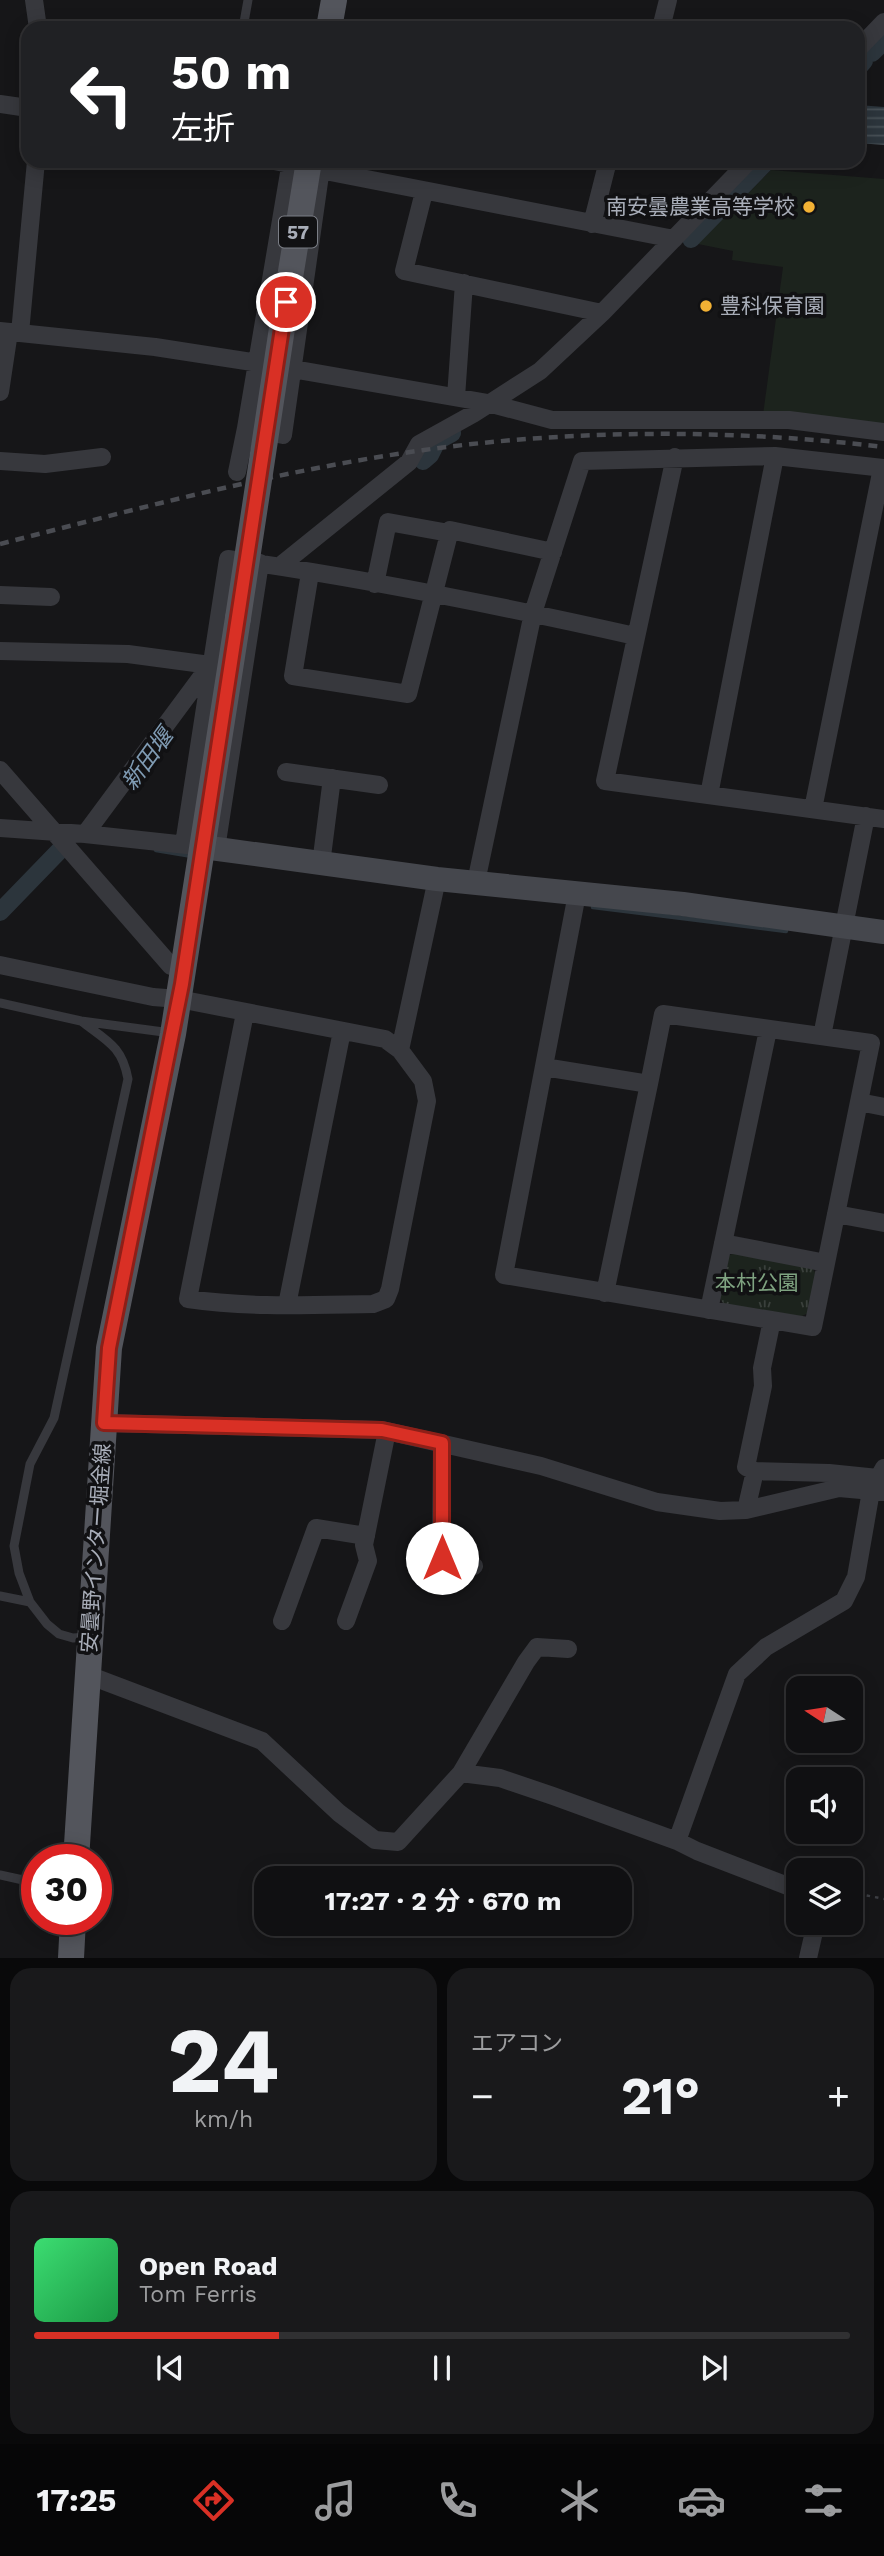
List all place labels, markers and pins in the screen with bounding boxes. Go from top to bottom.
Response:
place label: 南安曇農業高等学校 [606,194,795,219]
marker: 南安曇農業高等学校 [801,199,817,215]
pin [256,272,316,332]
place label: 豊科保育園 [720,293,825,318]
marker: 豊科保育園 [698,298,714,314]

